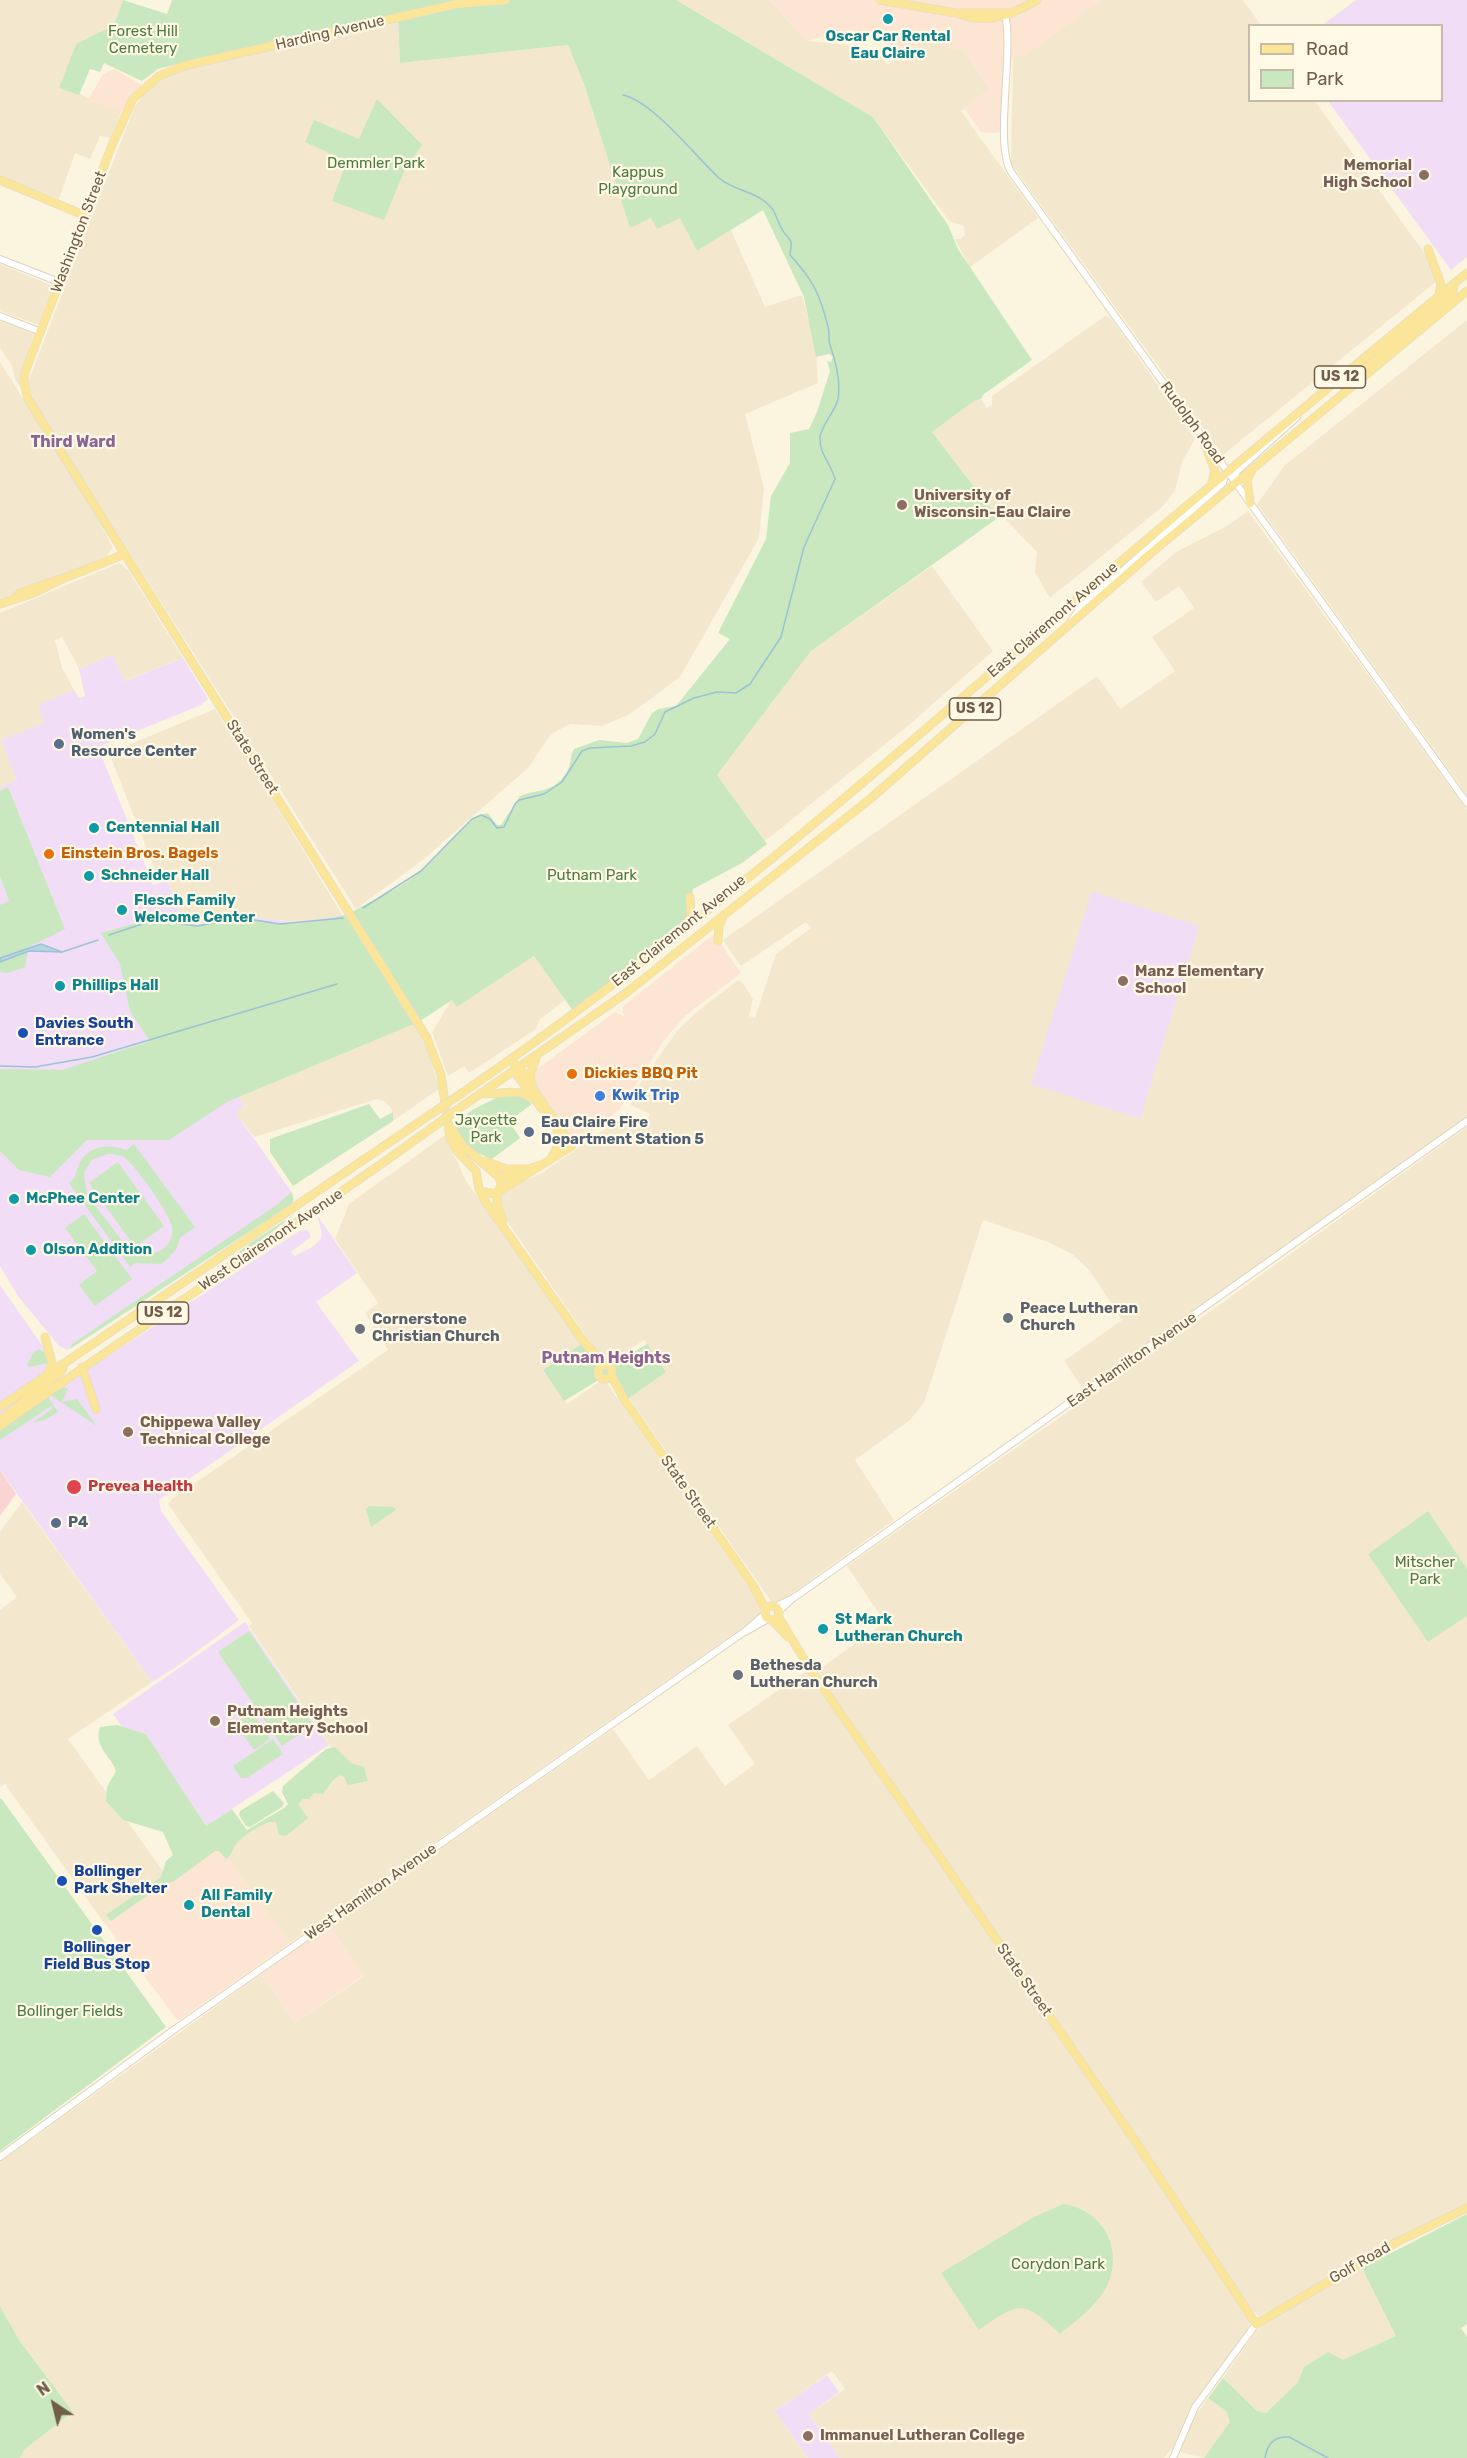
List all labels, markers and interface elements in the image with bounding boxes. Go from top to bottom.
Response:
street label: Harding Avenue [274,12,386,54]
marker: Oscar Car Rental Eau Claire [881,12,895,26]
park label: Forest Hill Cemetery [108,23,178,58]
legend [1248,24,1443,102]
place label: Oscar Car Rental Eau Claire [826,28,950,63]
text: Road [1306,38,1349,60]
text: Park [1306,68,1343,90]
park label: Demmler Park [327,155,425,173]
place label: Memorial High School [1323,157,1412,192]
park label: Kappus Playground [598,164,678,199]
marker: Memorial High School [1417,168,1431,182]
street label: Washington Street [47,169,111,295]
road number: US 12 [1314,366,1366,388]
street label: Rudolph Road [1156,378,1228,468]
district label: Third Ward [30,432,116,452]
place label: University of Wisconsin-Eau Claire [914,487,1071,522]
marker: University of Wisconsin-Eau Claire [895,498,909,512]
street label: East Clairemont Avenue [984,558,1122,682]
road number: US 12 [950,698,1000,720]
street label: State Street [222,716,282,798]
place label: Women's Resource Center [71,726,197,761]
marker: Women's Resource Center [52,737,66,751]
place label: Centennial Hall [106,819,219,837]
marker: Centennial Hall [87,821,101,835]
place label: Einstein Bros. Bagels [61,845,218,863]
marker: Einstein Bros. Bagels [42,847,56,861]
place label: Schneider Hall [101,867,209,885]
park label: Putnam Park [547,867,637,885]
marker: Schneider Hall [82,869,96,883]
street label: East Clairemont Avenue [608,871,750,991]
place label: Flesch Family Welcome Center [134,892,255,927]
marker: Flesch Family Welcome Center [115,903,129,917]
place label: Manz Elementary School [1135,963,1264,998]
marker: Manz Elementary School [1116,974,1130,988]
place label: Phillips Hall [72,977,159,995]
marker: Phillips Hall [53,979,67,993]
place label: Davies South Entrance [35,1015,133,1050]
marker: Davies South Entrance [16,1026,30,1040]
place label: Dickies BBQ Pit [584,1065,698,1083]
marker: Dickies BBQ Pit [565,1067,579,1081]
place label: Kwik Trip [612,1087,679,1105]
marker: Kwik Trip [593,1089,607,1103]
park label: Jaycette Park [455,1112,517,1147]
place label: Eau Claire Fire Department Station 5 [541,1114,704,1149]
marker: Eau Claire Fire Department Station 5 [522,1125,536,1139]
street label: West Clairemont Avenue [196,1185,346,1295]
place label: McPhee Center [26,1190,140,1208]
marker: McPhee Center [7,1192,21,1206]
place label: Olson Addition [43,1241,152,1259]
marker: Olson Addition [24,1243,38,1257]
place label: Peace Lutheran Church [1020,1300,1138,1335]
road number: US 12 [138,1302,188,1324]
street label: East Hamilton Avenue [1064,1308,1200,1412]
place label: Cornerstone Christian Church [372,1311,500,1346]
marker: Peace Lutheran Church [1001,1311,1015,1325]
marker: Cornerstone Christian Church [353,1322,367,1336]
district label: Putnam Heights [541,1348,671,1368]
place label: Chippewa Valley Technical College [140,1414,270,1449]
marker: Chippewa Valley Technical College [121,1425,135,1439]
street label: State Street [656,1452,720,1532]
marker: Prevea Health [65,1478,83,1496]
place label: Prevea Health [88,1478,193,1496]
place label: P4 [68,1514,88,1532]
marker: P4 [49,1516,63,1530]
park label: Mitscher Park [1395,1554,1455,1589]
place label: St Mark Lutheran Church [835,1611,963,1646]
marker: St Mark Lutheran Church [816,1622,830,1636]
place label: Bethesda Lutheran Church [750,1657,878,1692]
marker: Bethesda Lutheran Church [731,1668,745,1682]
place label: Putnam Heights Elementary School [227,1703,368,1738]
marker: Putnam Heights Elementary School [208,1714,222,1728]
street label: West Hamilton Avenue [302,1840,440,1944]
place label: Bollinger Park Shelter [74,1863,167,1898]
marker: Bollinger Park Shelter [55,1874,69,1888]
place label: All Family Dental [201,1887,273,1922]
marker: All Family Dental [182,1898,196,1912]
marker: Bollinger Field Bus Stop [90,1923,104,1937]
place label: Bollinger Field Bus Stop [44,1939,150,1974]
street label: State Street [992,1940,1056,2020]
park label: Bollinger Fields [17,2003,123,2021]
street label: Golf Road [1326,2238,1394,2288]
park label: Corydon Park [1011,2256,1105,2274]
north arrow [24,2374,84,2434]
text: N [33,2378,54,2400]
place label: Immanuel Lutheran College [820,2427,1025,2445]
marker: Immanuel Lutheran College [801,2429,815,2443]

